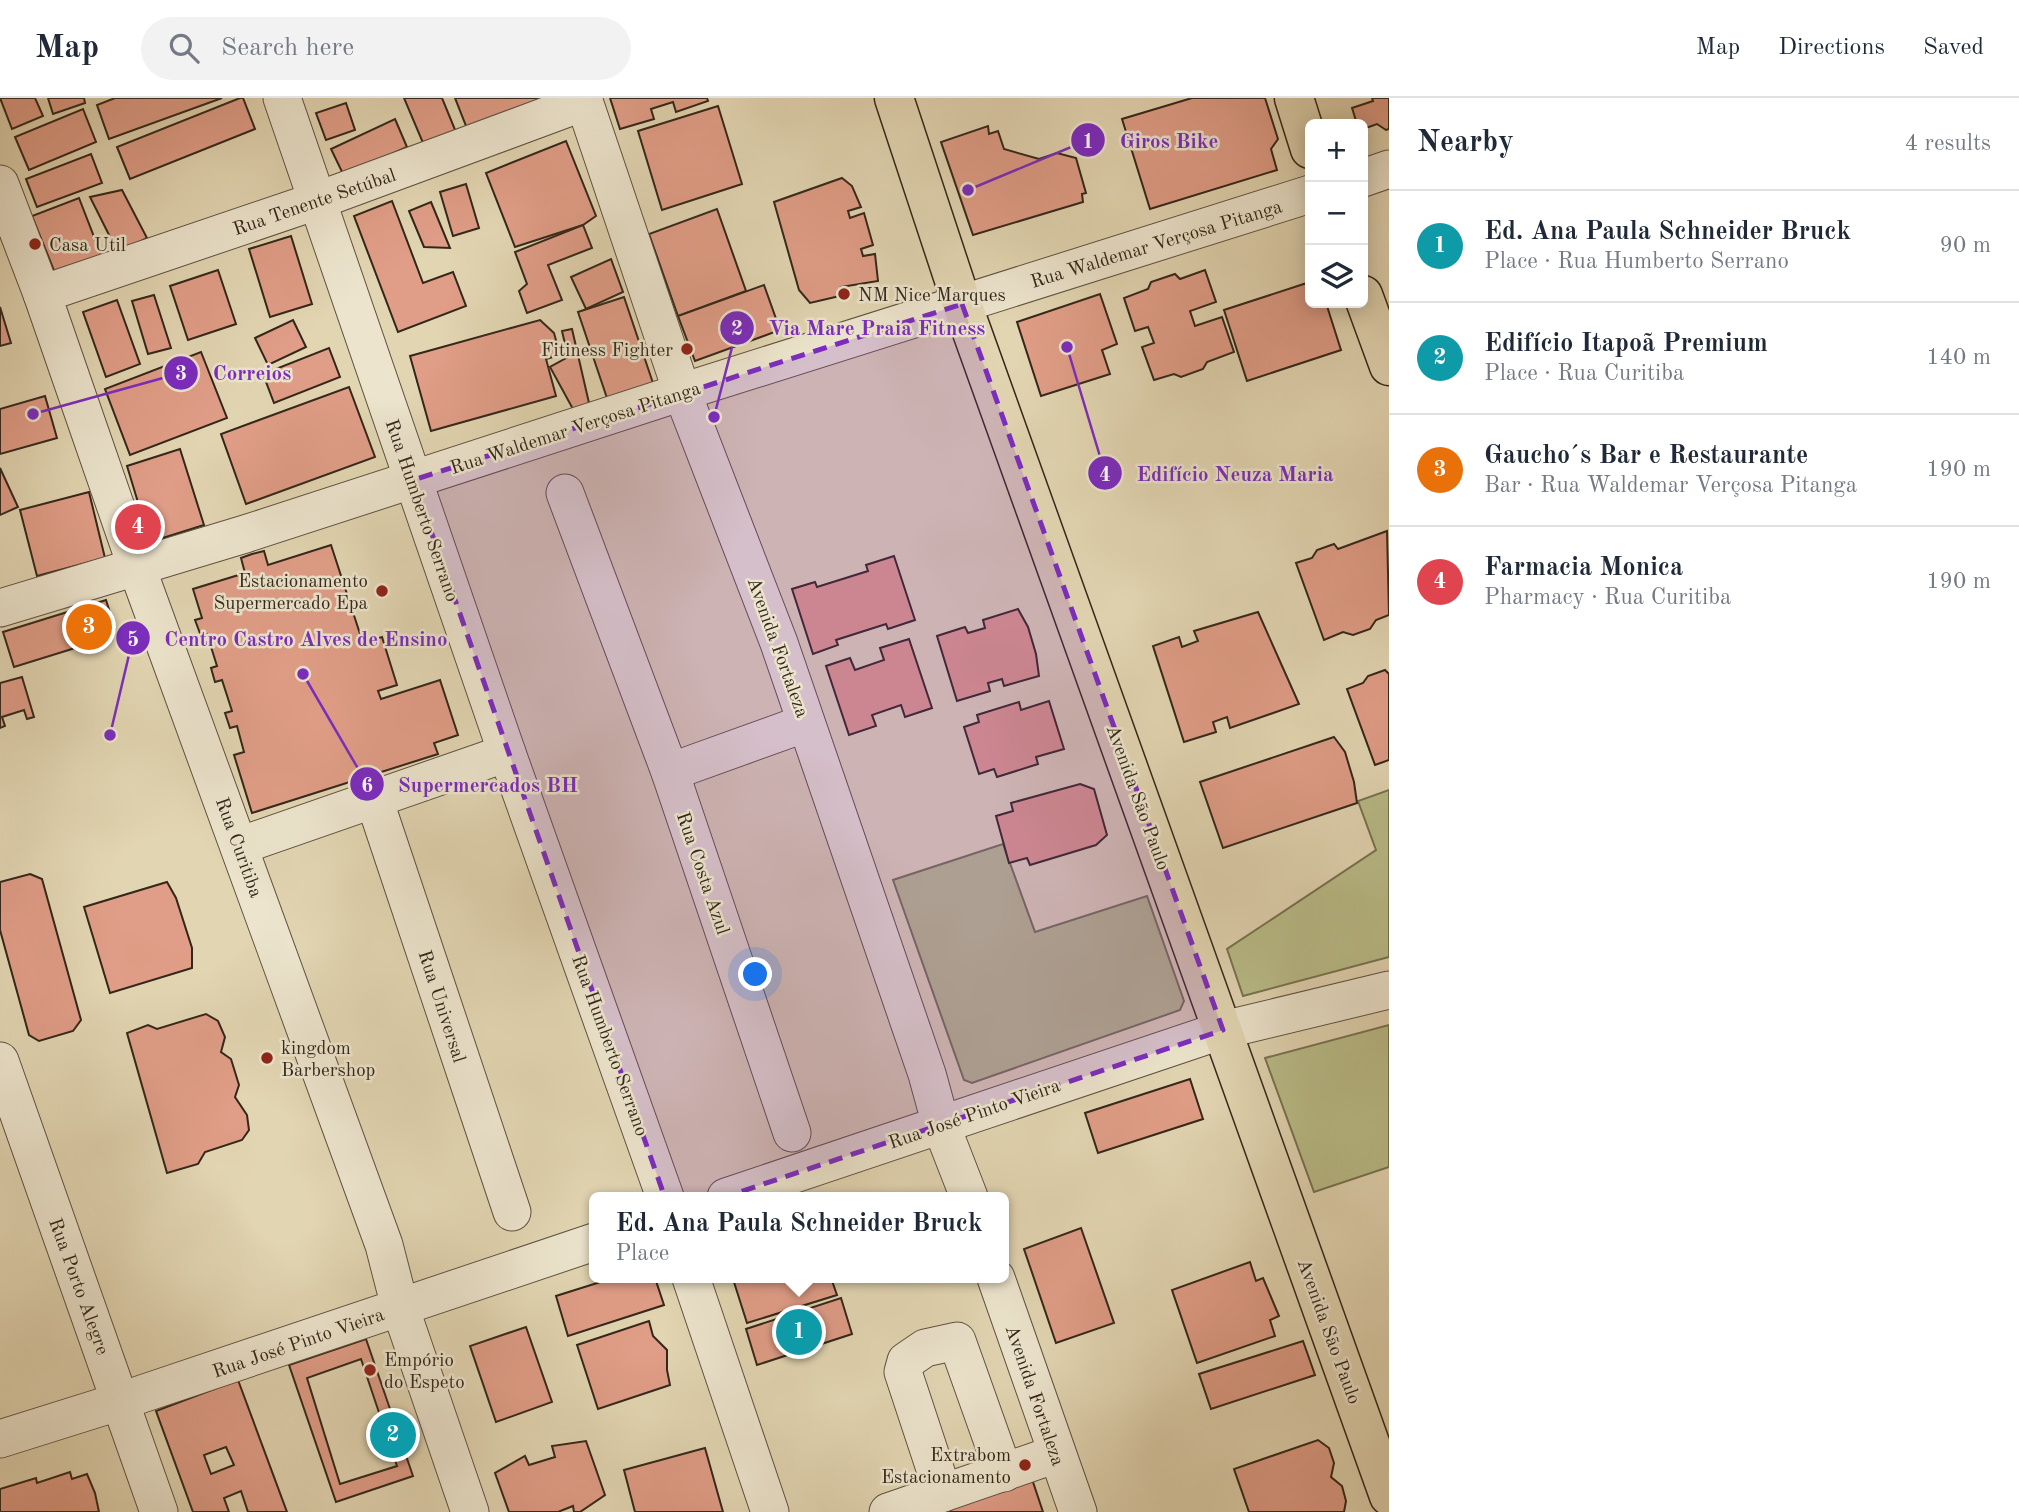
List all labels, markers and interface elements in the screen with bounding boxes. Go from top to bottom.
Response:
search box [141,17,631,80]
icon: search [165,29,203,67]
text: Map [35,32,99,65]
text: Search here [221,35,354,61]
text: Map [1696,36,1740,60]
text: Directions [1778,36,1885,60]
text: Saved [1923,36,1984,60]
callout: Giros Bike [1071,119,1233,161]
map controls [1305,119,1368,308]
button: + [1305,119,1368,182]
text: Nearby [1417,128,1514,158]
text: 1 [1082,132,1094,153]
text: Giros Bike [1120,132,1218,153]
text: 4 results [1905,132,1991,155]
street label: Rua Tenente Setúbal [231,167,399,240]
button: − [1305,182,1368,245]
street label: Rua Waldemar Verçosa Pitanga [1029,198,1285,293]
text: Ed. Ana Paula Schneider Bruck [1484,219,1851,245]
text: 1 [1433,234,1447,257]
text: 90 m [1940,234,1991,257]
marker: Casa Util [27,236,43,252]
place label: Casa Util [49,237,126,256]
button: layers [1305,245,1368,308]
text: Place · Rua Humberto Serrano [1484,250,1789,273]
marker: NM Nice Marques [836,286,852,302]
place label: NM Nice Marques [858,287,1006,306]
callout: Via Mare Praia Fitness [719,307,999,349]
text: 2 [731,319,743,340]
text: Via Mare Praia Fitness [769,319,985,340]
text: Edifício Itapoã Premium [1484,331,1768,357]
marker: Fitiness Fighter [679,341,695,357]
place label: Fitiness Fighter [541,342,673,361]
text: 2 [1433,346,1447,369]
text: 140 m [1926,346,1991,369]
callout: Correios [164,352,305,394]
text: Place · Rua Curitiba [1484,362,1684,385]
text: 3 [175,364,187,385]
text: Correios [213,364,291,385]
street label: Rua Waldemar Verçosa Pitanga [448,380,704,479]
street label: Rua Humberto Serrano [380,417,461,604]
text: Gaucho´s Bar e Restaurante [1484,443,1808,469]
callout: Edifício Neuza Maria [1087,452,1347,494]
text: 3 [1433,458,1447,481]
text: 190 m [1926,458,1991,481]
text: 4 [1099,465,1111,486]
text: Edifício Neuza Maria [1136,465,1334,486]
text: Bar · Rua Waldemar Verçosa Pitanga [1484,474,1857,497]
pin: 4 [115,501,161,553]
text: Farmacia Monica [1484,555,1683,581]
text: 4 [1433,570,1447,593]
text: 190 m [1926,570,1991,593]
place label: Estacionamento Supermercado Epa [213,573,369,614]
street label: Avenida Fortaleza [742,575,811,721]
marker: Estacionamento Supermercado Epa [374,583,390,599]
text: Pharmacy · Rua Curitiba [1484,586,1731,609]
pin: 3 [66,601,112,653]
callout: Centro Castro Alves de Ensino [115,617,462,659]
text: 5 [127,630,139,651]
text: Centro Castro Alves de Ensino [164,630,448,651]
street label: Avenida São Paulo [1102,723,1172,873]
callout: Supermercados BH [349,763,593,805]
text: 6 [361,776,373,797]
text: Supermercados BH [398,776,578,797]
street label: Rua Curitiba [211,795,265,901]
street label: Rua Costa Azul [672,810,732,938]
street label: Rua Universal [413,948,468,1065]
street label: Rua Humberto Serrano [567,953,650,1139]
your location [738,957,772,991]
place label: kingdom Barbershop [281,1040,375,1081]
marker: kingdom Barbershop [259,1050,275,1066]
street label: Rua José Pinto Vieira [887,1077,1064,1154]
popup [589,1192,1009,1283]
text: Ed. Ana Paula Schneider Bruck [615,1211,983,1237]
street label: Rua Porto Alegre [44,1216,111,1358]
text: Place [615,1242,669,1265]
street label: Avenida São Paulo [1293,1257,1363,1407]
street label: Rua José Pinto Vieira [211,1306,388,1383]
pin: 1 [776,1306,822,1358]
street label: Avenida Fortaleza [1001,1323,1067,1469]
place label: Empório do Espeto [384,1352,465,1393]
marker: Empório do Espeto [362,1362,378,1378]
pin: 2 [370,1409,416,1461]
place label: Extrabom Estacionamento [881,1447,1011,1488]
marker: Extrabom Estacionamento [1017,1457,1033,1473]

